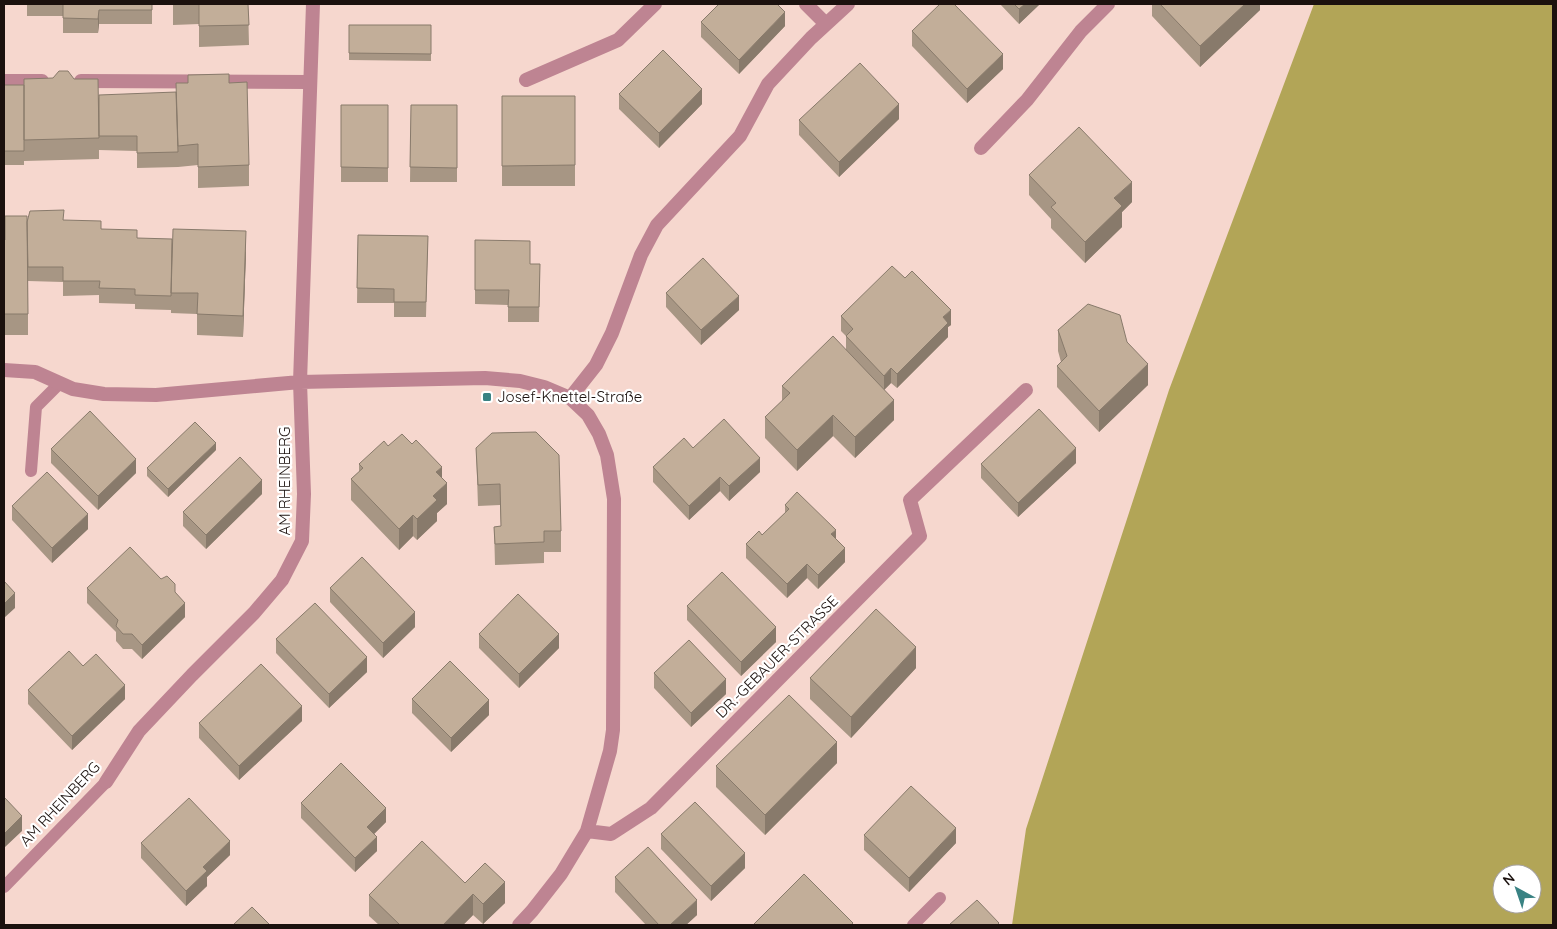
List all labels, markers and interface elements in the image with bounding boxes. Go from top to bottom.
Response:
place label: Josef-Knettel-Straße [497,387,642,406]
marker: Josef-Knettel-Straße [481,391,493,403]
street label: AM RHEINBERG [275,427,294,535]
street label: DR.-GEBAUER-STRASSE [711,591,842,722]
street label: AM RHEINBERG [16,757,104,850]
north arrow [1492,864,1542,914]
text: N [1499,869,1518,889]

